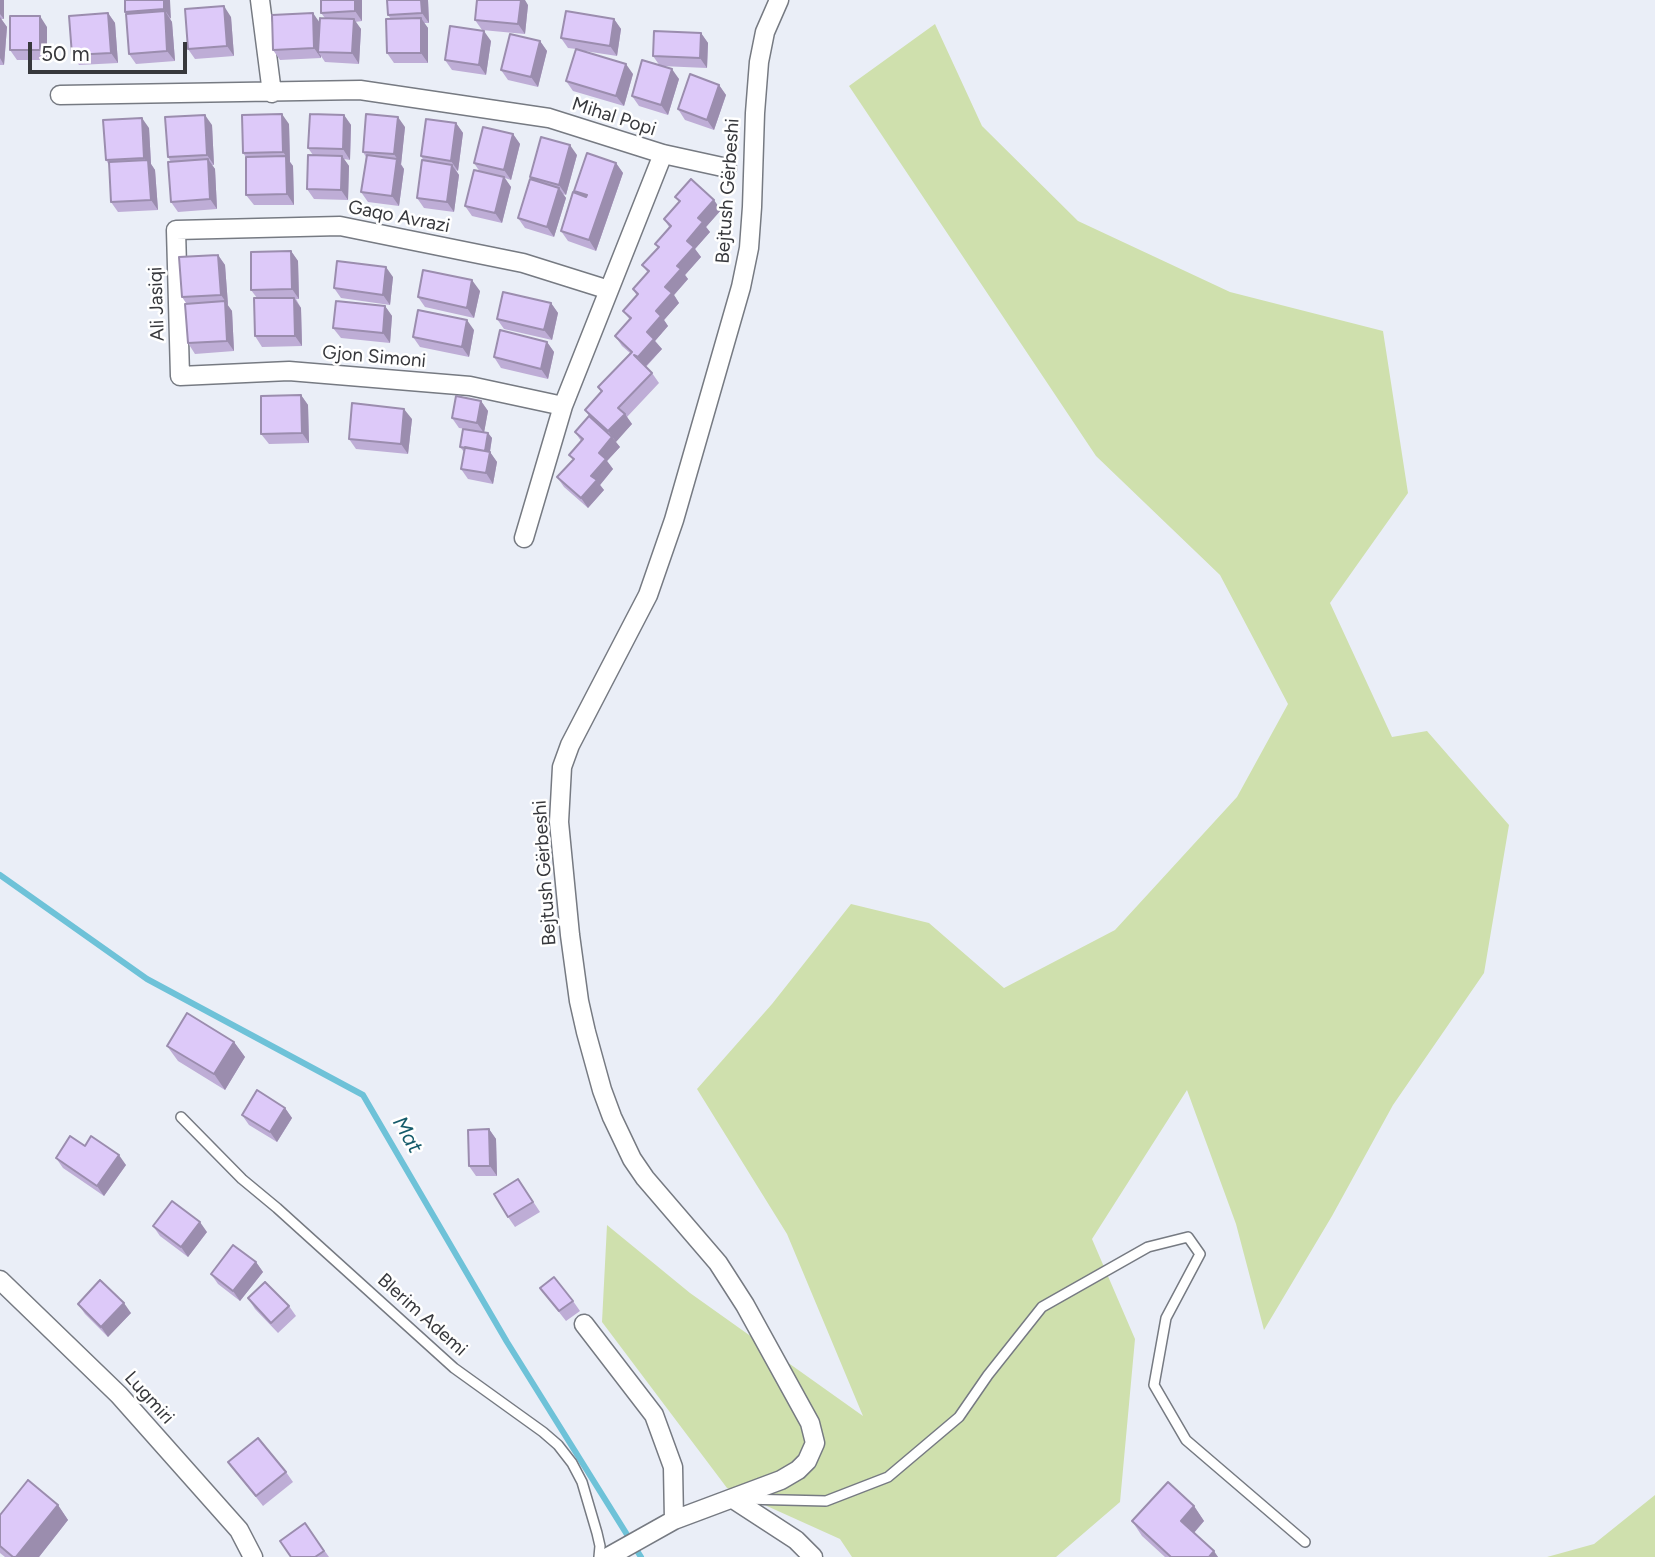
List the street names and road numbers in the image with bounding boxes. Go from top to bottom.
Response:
street label: Mihal Popi [569,93,659,141]
street label: Bejtush Gërbeshi [712,118,744,264]
street label: Gaqo Avrazi [346,196,452,238]
street label: Ali Jasiqi [144,266,170,342]
street label: Gjon Simoni [321,341,427,373]
street label: Bejtush Gërbeshi [529,800,561,946]
street label: Blerim Ademi [373,1269,471,1361]
street label: Lugmiri [119,1367,179,1429]

